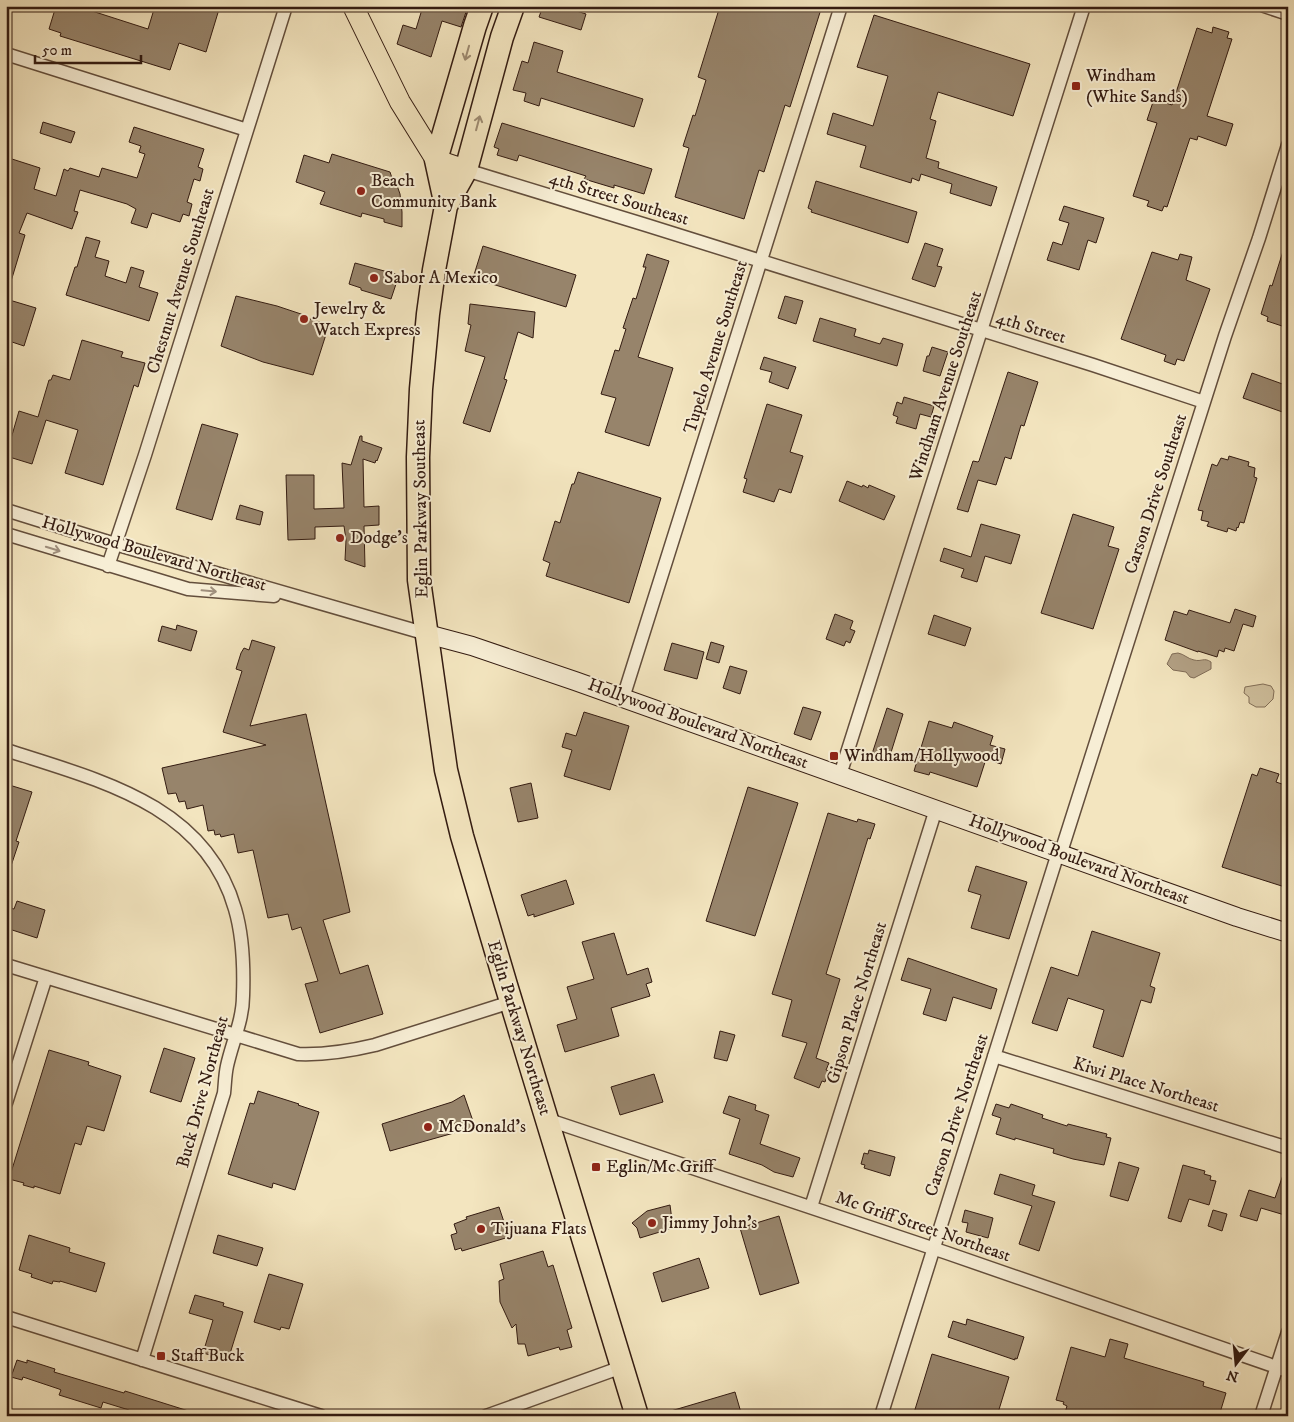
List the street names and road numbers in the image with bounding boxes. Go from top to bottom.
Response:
street label: 4th Street Southeast [547,167,692,231]
street label: Chestnut Avenue Southeast [142,185,220,376]
street label: Tupelo Avenue Southeast [679,257,753,436]
street label: Windham Avenue Southeast [905,288,987,485]
street label: 4th Street [993,307,1069,349]
street label: Carson Drive Southeast [1120,411,1192,577]
street label: Eglin Parkway Southeast [408,419,434,599]
street label: Hollywood Boulevard Northeast [39,511,269,597]
street label: Hollywood Boulevard Northeast [585,674,811,774]
street label: Hollywood Boulevard Northeast [966,810,1192,910]
street label: Gipson Place Northeast [822,919,892,1087]
street label: Eglin Parkway Northeast [482,938,556,1118]
street label: Buck Drive Northeast [172,1013,234,1170]
street label: Carson Drive Northeast [920,1031,994,1199]
street label: Kiwi Place Northeast [1070,1052,1222,1118]
street label: Mc Griff Street Northeast [832,1187,1014,1267]

